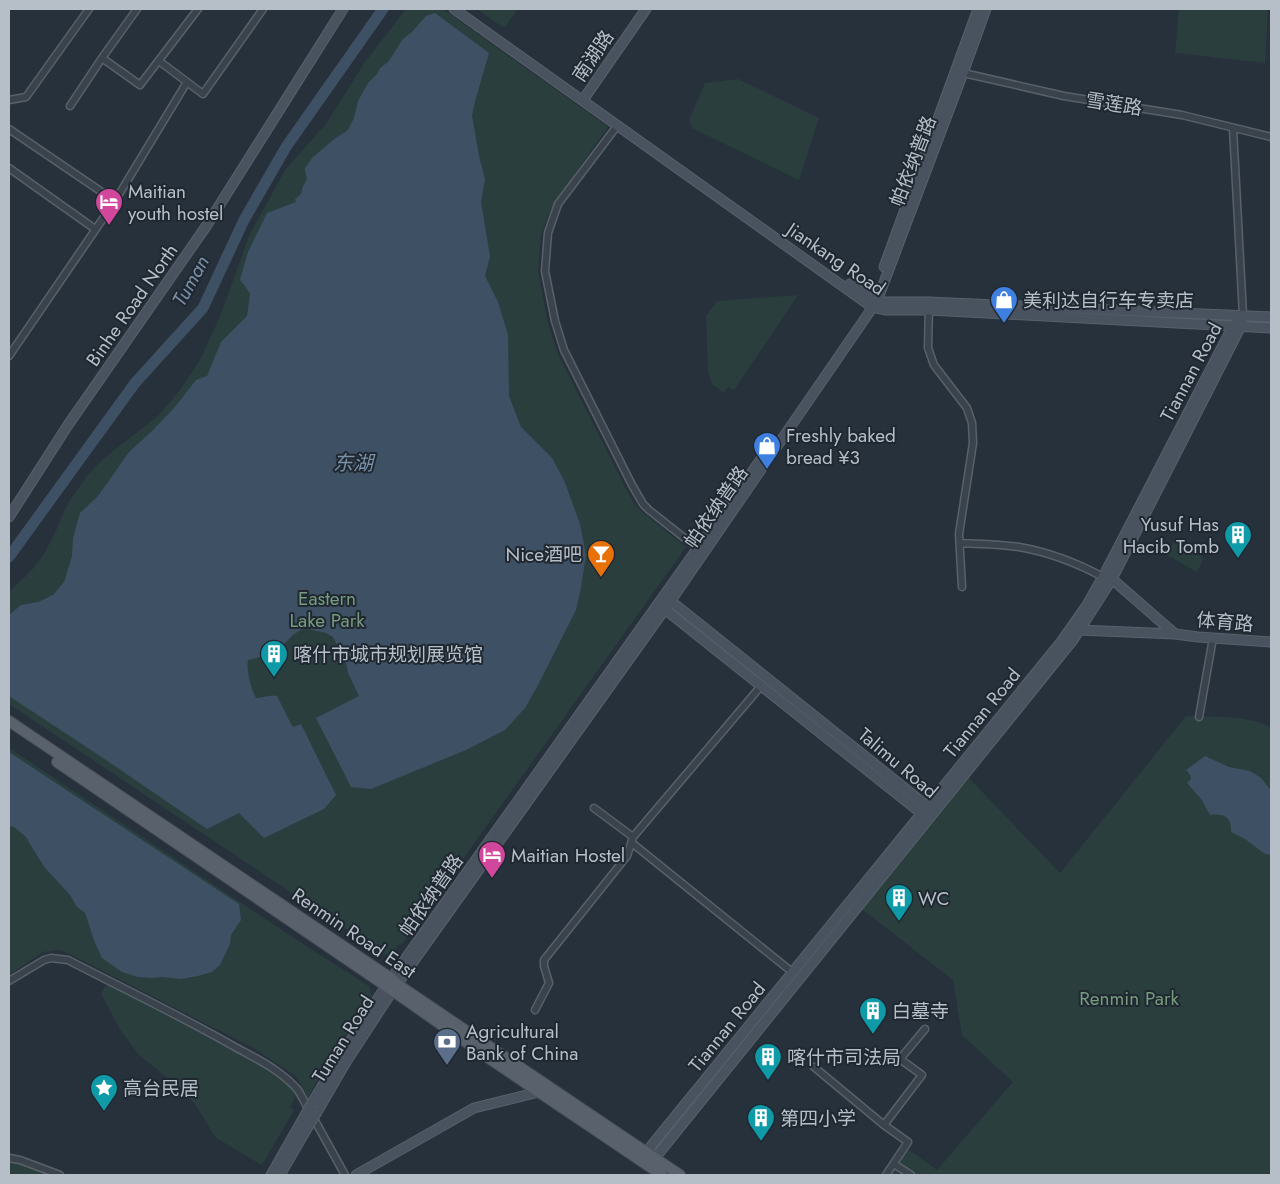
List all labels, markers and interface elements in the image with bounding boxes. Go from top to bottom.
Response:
street label: 南湖路 [566,25,620,87]
street label: 雪莲路 [1084,86,1144,122]
street label: 帕依纳普路 [883,112,943,210]
place label: Maitian youth hostel [128,178,223,227]
hotel icon: Maitian youth hostel [94,187,124,226]
street label: Jiankang Road [779,214,891,302]
street label: Binhe Road North [80,238,184,372]
water label: Tuman [165,250,217,312]
shop icon: 美利达自行车专卖店 [989,285,1019,324]
place label: 美利达自行车专卖店 [1023,287,1194,314]
street label: Tiannan Road [1154,318,1228,426]
place label: Freshly baked bread ¥3 [786,422,896,471]
shop icon: Freshly baked bread ¥3 [752,431,782,470]
water label: 东湖 [333,449,376,478]
street label: 帕依纳普路 [678,460,754,554]
place label: Yusuf Has Hacib Tomb [1123,511,1219,560]
building icon: Yusuf Has Hacib Tomb [1223,520,1253,559]
bar icon: Nice酒吧 [586,539,616,578]
place label: Nice酒吧 [505,541,582,568]
park label: Eastern Lake Park [289,585,365,634]
street label: 体育路 [1195,606,1255,638]
building icon: 喀什市城市规划展览馆 [259,639,289,678]
place label: 喀什市城市规划展览馆 [293,641,483,668]
street label: Tiannan Road [937,662,1027,764]
street label: Talimu Road [852,722,944,804]
hotel icon: Maitian Hostel [477,840,507,879]
place label: Maitian Hostel [511,842,625,869]
street label: 帕依纳普路 [393,848,469,942]
street label: Renmin Road East [287,881,422,985]
building icon: WC [884,883,914,922]
place label: WC [918,885,950,912]
street label: Tiannan Road [682,976,772,1078]
park label: Renmin Park [1079,985,1179,1012]
street label: Tuman Road [306,990,380,1088]
building icon: 白墓寺 [858,996,888,1035]
place label: 白墓寺 [892,998,949,1025]
place label: Agricultural Bank of China [466,1018,578,1067]
bank icon: Agricultural Bank of China [432,1027,462,1066]
building icon: 喀什市司法局 [753,1042,783,1081]
place label: 喀什市司法局 [787,1044,901,1071]
place icon: 高台民居 [89,1073,119,1112]
place label: 高台民居 [123,1075,199,1102]
building icon: 第四小学 [746,1103,776,1142]
place label: 第四小学 [780,1105,856,1132]

